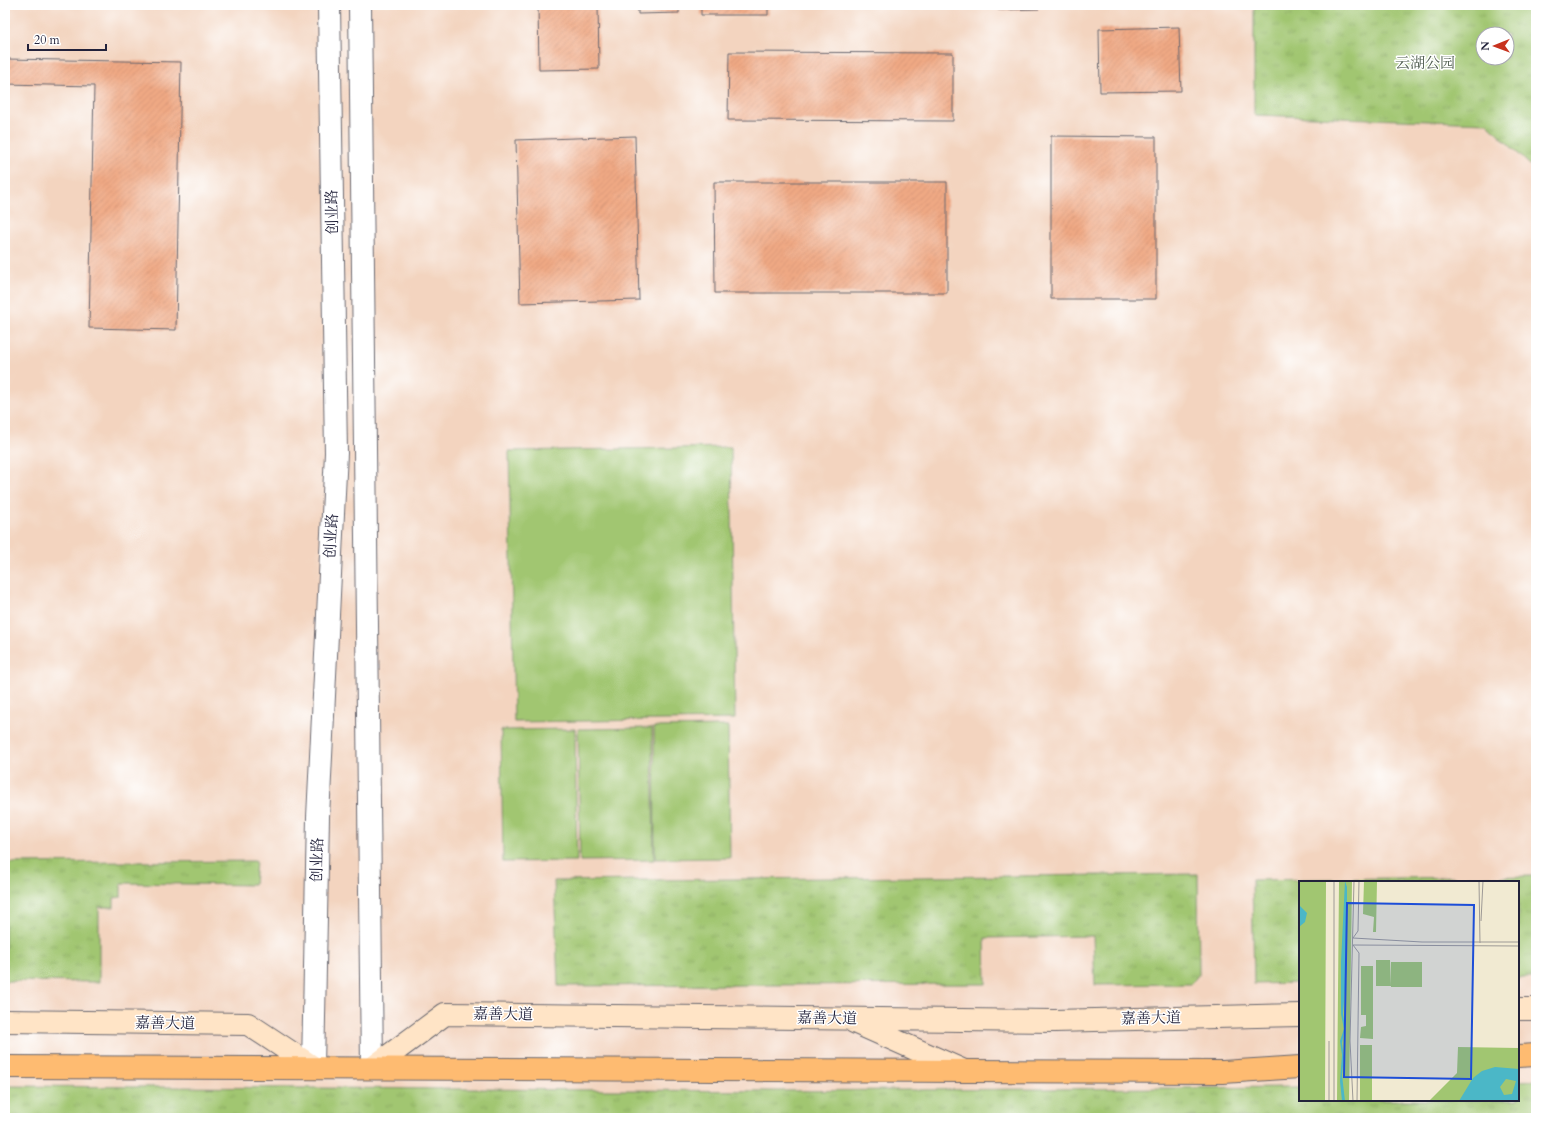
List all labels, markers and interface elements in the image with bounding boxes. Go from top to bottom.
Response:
scale bar [28,26,106,52]
north arrow [1475,26,1515,66]
text: 20 m [34,32,61,48]
text: N [1478,41,1493,51]
park label: 云湖公园 [1395,53,1455,73]
street label: 创业路 [322,189,342,235]
street label: 创业路 [320,513,342,559]
street label: 创业路 [307,837,327,883]
inset map [1299,881,1519,1101]
street label: 嘉善大道 [473,1003,533,1025]
street label: 嘉善大道 [797,1007,857,1029]
street label: 嘉善大道 [1121,1007,1181,1029]
street label: 嘉善大道 [135,1012,195,1034]

